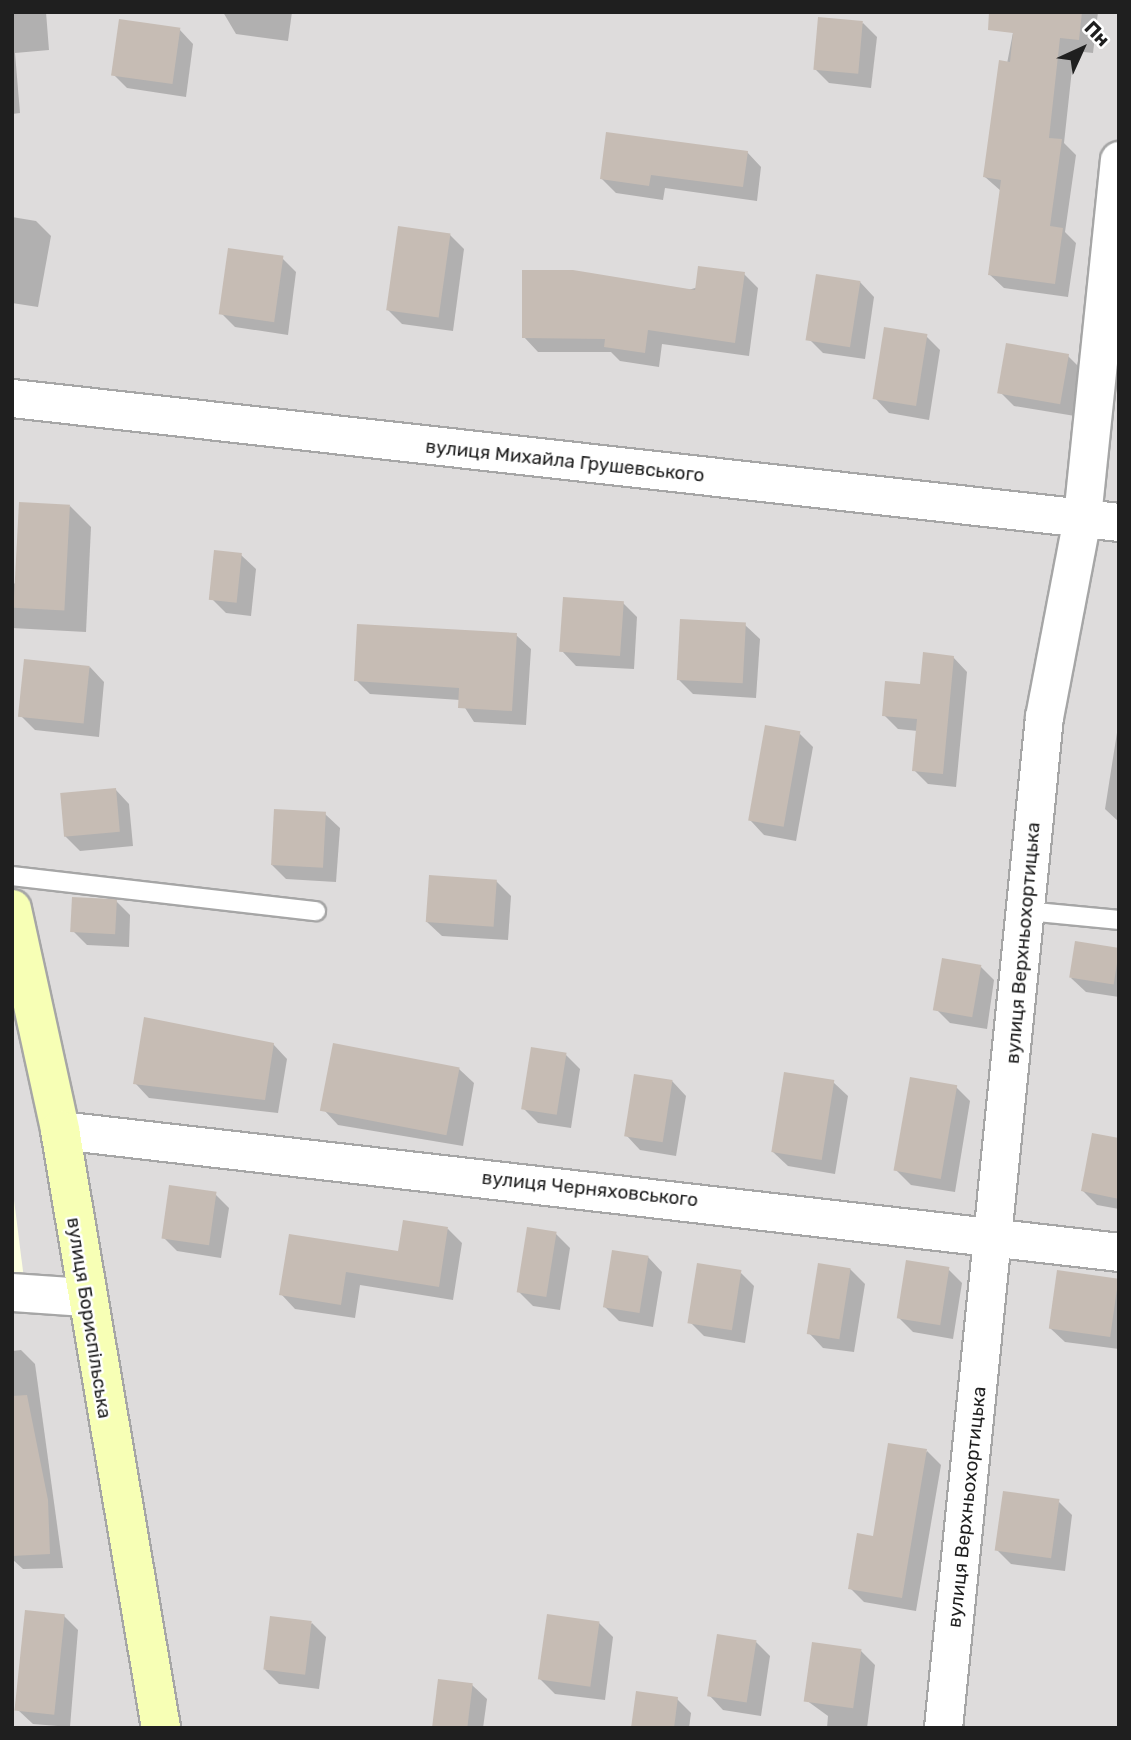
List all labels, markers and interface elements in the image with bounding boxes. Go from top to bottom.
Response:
north arrow [1047,14,1117,84]
text: Пн [1080,16,1115,51]
street label: вулиця Михайла Грушевського [424,435,706,487]
street label: вулиця Верхньохортицька [1001,821,1045,1065]
street label: вулиця Черняховського [481,1166,699,1212]
street label: вулиця Бориспільська [62,1216,116,1420]
street label: вулиця Верхньохортицька [943,1385,991,1629]

